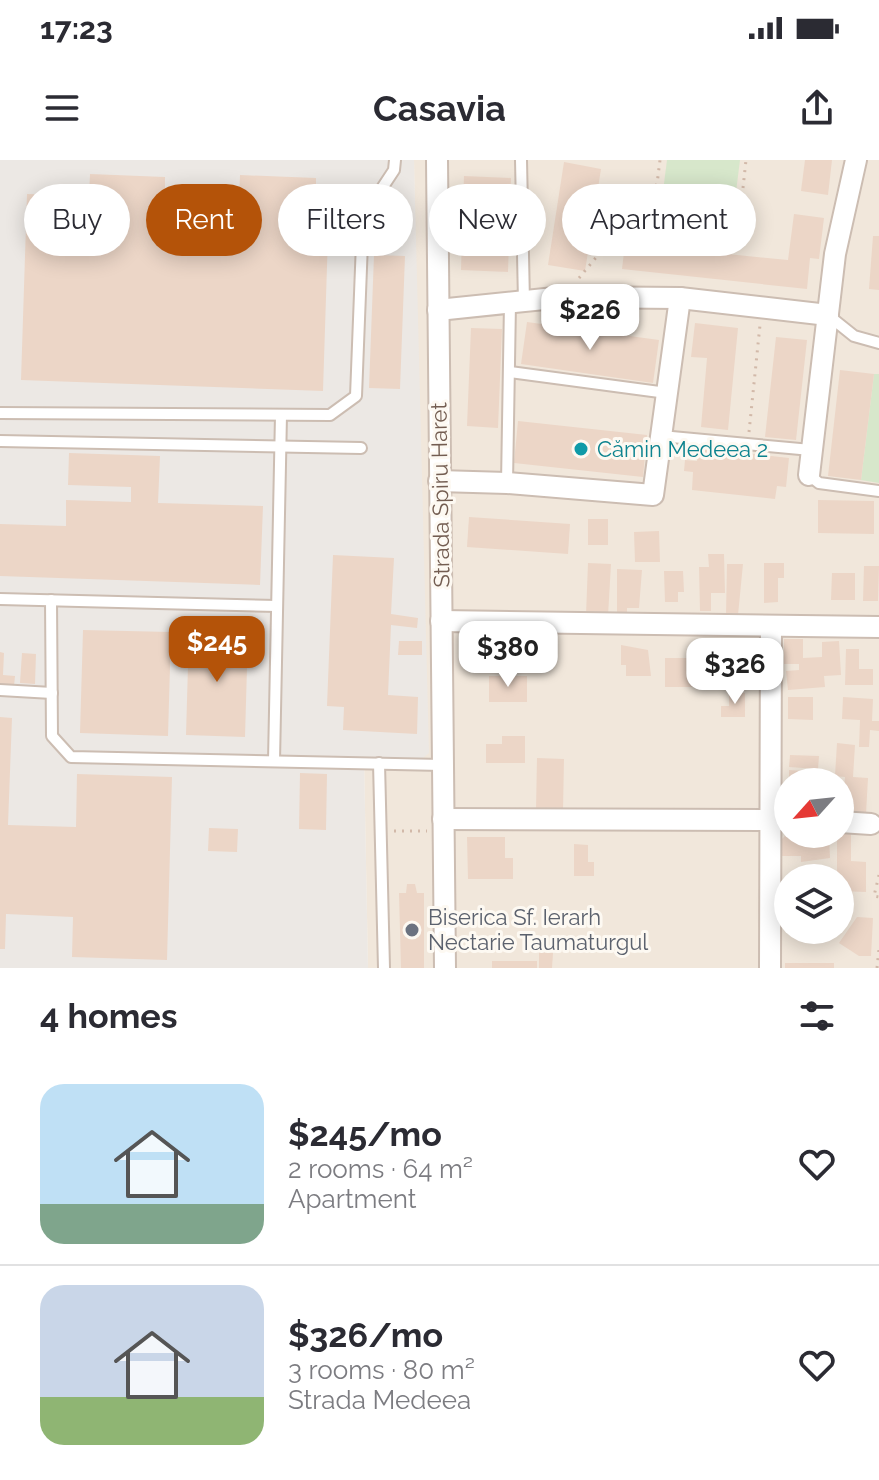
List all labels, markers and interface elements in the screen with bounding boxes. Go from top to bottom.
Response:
text: 17:23 [40,11,113,46]
icon: menu [40,86,84,130]
icon: share [795,86,839,130]
text: Casavia [373,87,506,129]
chip: Buy [24,184,130,256]
chip: Rent [146,184,262,256]
chip: Filters [278,184,413,256]
chip: New [429,184,546,256]
chip: Apartment [562,184,756,256]
pin: $226 [543,284,637,352]
text: $226 [559,295,621,325]
street label: Strada Spiru Haret [425,402,455,588]
place label: Cămin Medeea 2 [597,436,768,462]
marker: Cămin Medeea 2 [572,440,590,458]
pin: $245 [170,616,264,684]
pin: $380 [461,621,555,689]
text: $245 [187,627,247,657]
text: $380 [477,632,539,662]
pin: $326 [688,638,782,706]
text: $326 [704,649,766,679]
north arrow [774,768,854,848]
map controls [774,768,854,944]
button: layers [774,864,854,944]
place label: Biserica Sf. Ierarh Nectarie Taumaturgul [428,904,648,955]
marker: Biserica Sf. Ierarh Nectarie Taumaturgul [403,921,421,939]
icon: filters [795,994,839,1038]
text: 4 homes [40,996,178,1036]
text: $245/mo [288,1114,442,1154]
icon: home [104,1116,200,1212]
icon: heart [795,1142,839,1186]
text: 2 rooms · 64 m² [288,1154,473,1184]
text: Apartment [288,1184,417,1214]
text: $326/mo [288,1315,443,1355]
icon: home [104,1317,200,1413]
icon: heart [795,1343,839,1387]
text: 3 rooms · 80 m² [288,1355,475,1385]
text: Strada Medeea [288,1385,471,1415]

